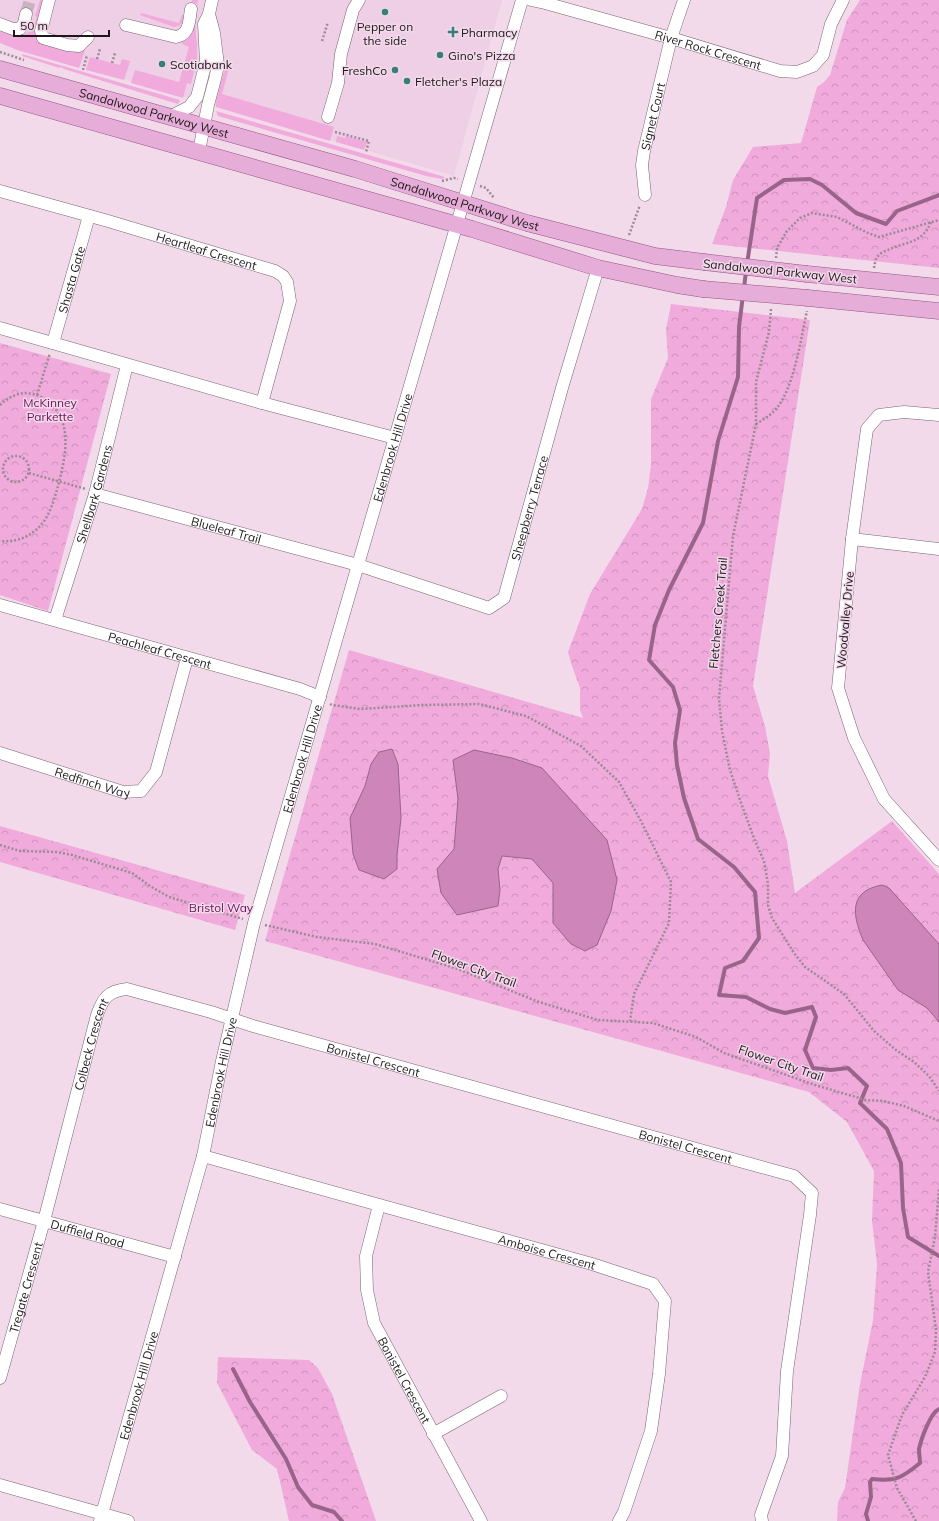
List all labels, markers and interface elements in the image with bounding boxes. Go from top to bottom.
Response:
marker: Pepper on the side [380,7,390,17]
scale bar [14,12,109,38]
text: 50 m [20,18,48,33]
place label: Pepper on the side [357,19,413,48]
place label: Pharmacy [461,25,518,40]
street label: River Rock Crescent [653,26,763,72]
marker: Pharmacy [448,27,458,37]
place label: Gino's Pizza [448,48,516,63]
marker: Gino's Pizza [435,50,445,60]
place label: Scotiabank [170,57,233,72]
marker: Scotiabank [157,59,167,69]
place label: FreshCo [342,63,387,78]
marker: FreshCo [390,65,400,75]
place label: Fletcher's Plaza [415,74,502,89]
marker: Fletcher's Plaza [402,76,412,86]
street label: Signet Court [637,81,668,152]
street label: Sandalwood Parkway West [78,84,231,141]
street label: Sandalwood Parkway West [389,173,541,233]
street label: Heartleaf Crescent [155,228,259,273]
street label: Shasta Gate [54,244,88,315]
street label: Sandalwood Parkway West [702,255,858,287]
street label: Edenbrook Hill Drive [369,391,415,503]
park label: McKinney Parkette [23,395,77,424]
street label: Shellbark Gardens [72,443,115,545]
street label: Sheepberry Terrace [507,454,551,562]
street label: Blueleaf Trail [190,513,263,546]
street label: Fletchers Creek Trail [706,557,730,669]
street label: Woodvalley Drive [833,571,857,669]
street label: Peachleaf Crescent [106,628,213,671]
street label: Edenbrook Hill Drive [279,703,325,815]
street label: Redfinch Way [53,763,131,799]
park label: Bristol Way [189,900,254,915]
street label: Flower City Trail [430,946,518,990]
street label: Colbeck Crescent [70,995,111,1092]
street label: Edenbrook Hill Drive [201,1015,239,1128]
street label: Bonistel Crescent [325,1039,422,1079]
street label: Flower City Trail [736,1041,826,1085]
street label: Bonistel Crescent [637,1126,734,1166]
street label: Duffield Road [49,1216,126,1250]
street label: Amboise Crescent [497,1231,598,1272]
street label: Tregate Crescent [5,1240,45,1335]
street label: Edenbrook Hill Drive [116,1329,161,1441]
street label: Bonistel Crescent [375,1334,434,1426]

